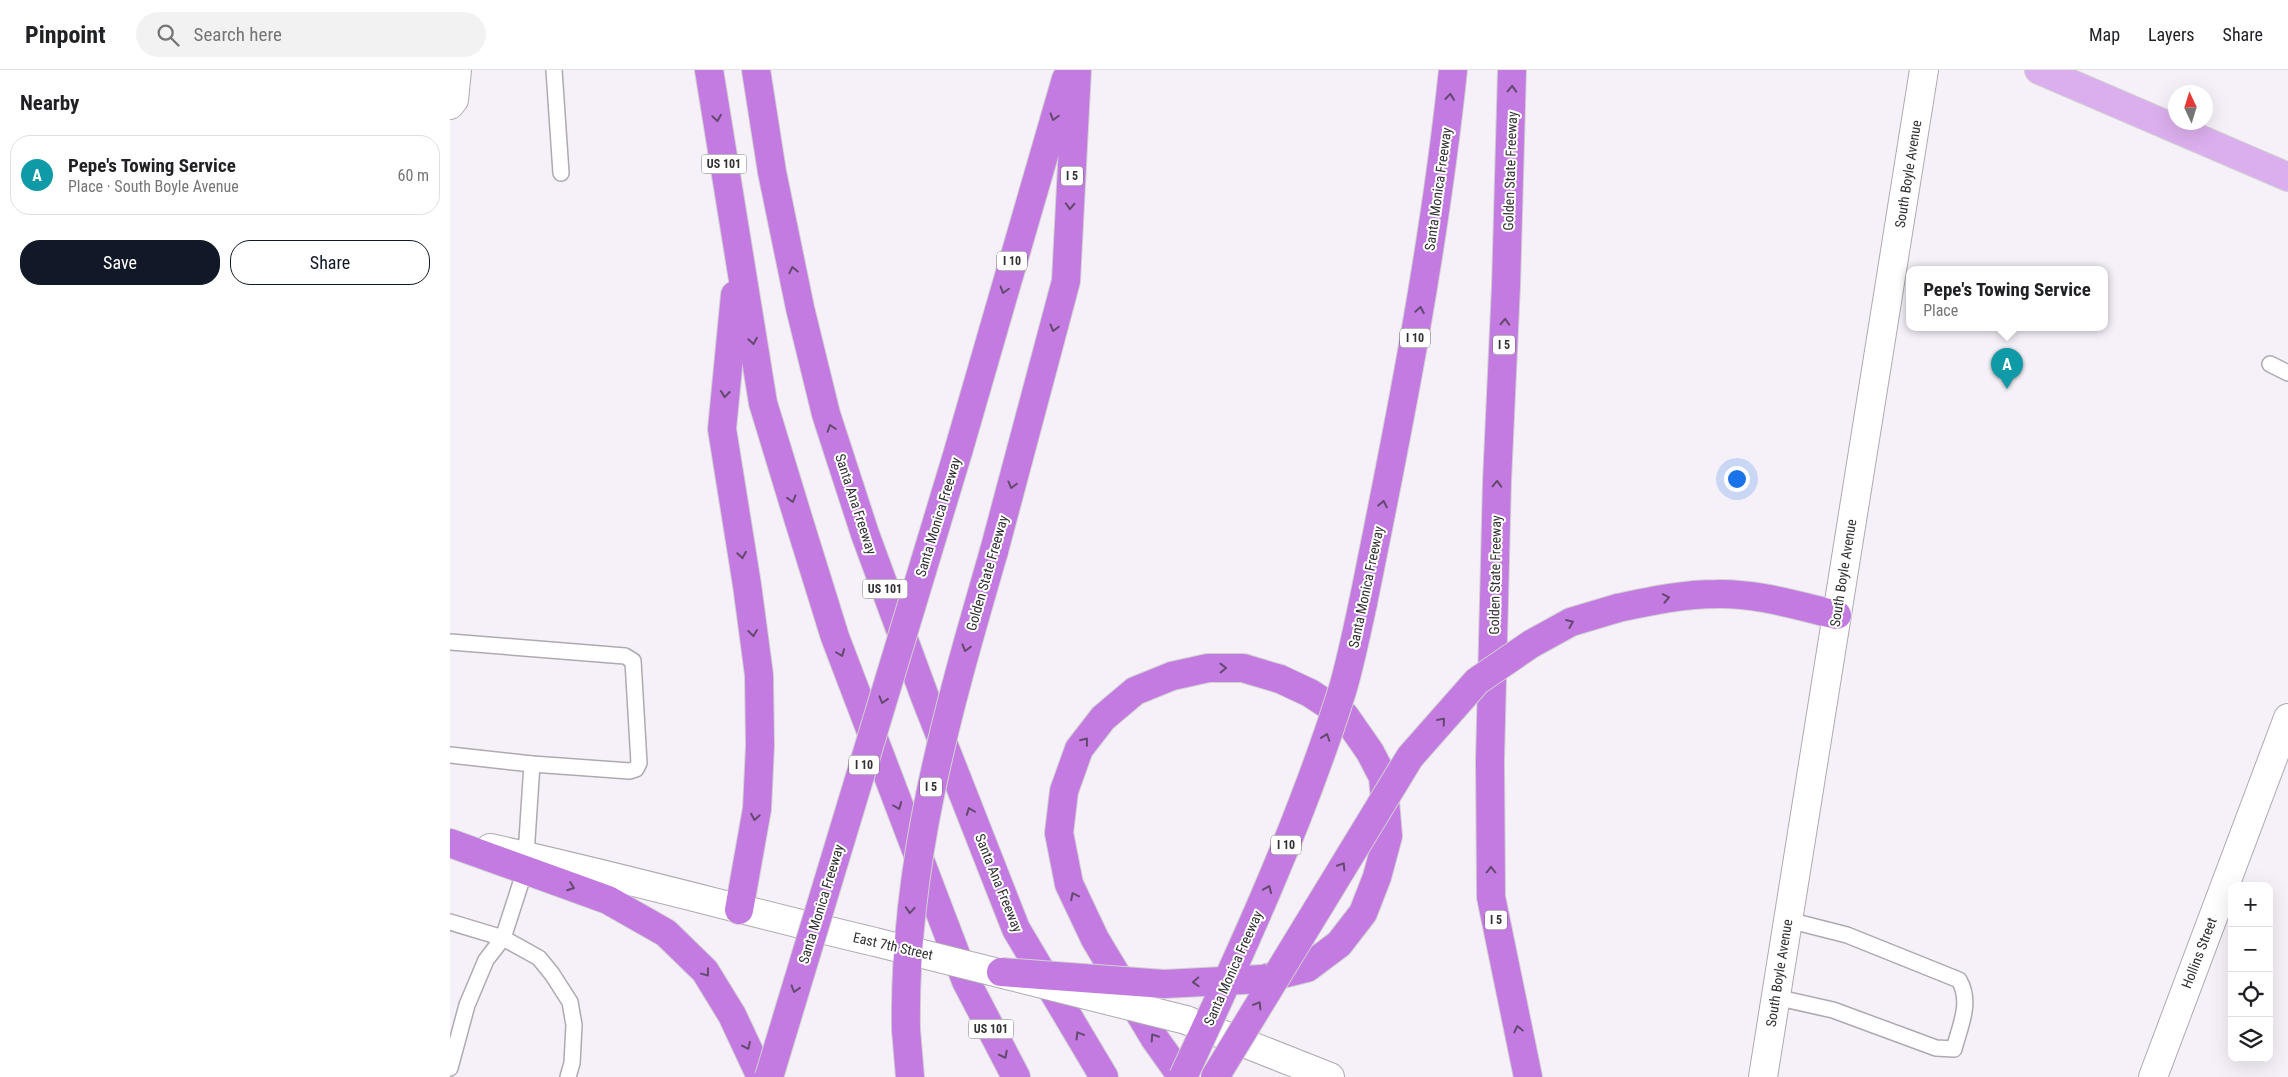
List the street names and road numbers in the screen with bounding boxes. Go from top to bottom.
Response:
street label: Golden State Freeway [1500,111,1520,231]
street label: South Boyle Avenue [1892,119,1924,229]
street label: Santa Monica Freeway [1421,126,1455,252]
road number: US 101 [702,155,746,174]
road number: I 5 [1061,166,1083,185]
road number: I 10 [997,252,1027,270]
road number: I 10 [1400,328,1430,348]
road number: I 5 [1493,336,1515,354]
street label: Santa Ana Freeway [832,452,880,557]
street label: Santa Monica Freeway [912,455,964,579]
street label: Golden State Freeway [963,513,1011,633]
street label: Golden State Freeway [1486,515,1504,635]
street label: South Boyle Avenue [1827,518,1859,628]
street label: Santa Monica Freeway [1345,524,1387,649]
road number: US 101 [862,579,908,598]
road number: I 10 [849,756,879,774]
road number: I 5 [920,778,942,796]
street label: Santa Ana Freeway [972,831,1026,935]
road number: I 10 [1271,836,1301,854]
street label: Santa Monica Freeway [795,842,847,966]
street label: Santa Monica Freeway [1200,908,1266,1028]
road number: I 5 [1485,910,1507,930]
street label: Hollins Street [2178,915,2220,991]
street label: South Boyle Avenue [1763,918,1795,1028]
street label: East 7th Street [852,929,934,963]
road number: US 101 [968,1020,1014,1039]

